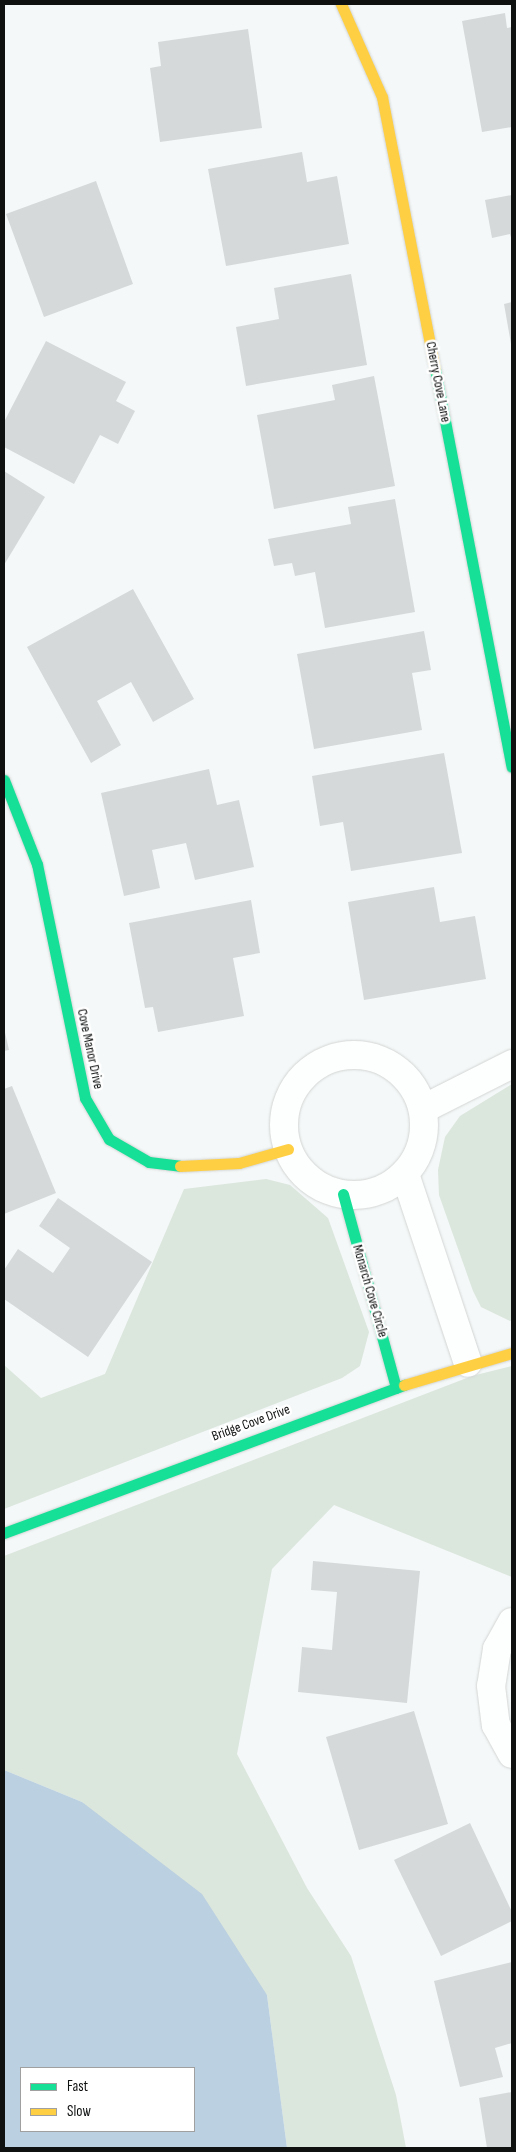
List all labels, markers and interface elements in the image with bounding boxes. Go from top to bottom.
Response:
street label: Cherry Cove Lane [422,340,454,424]
street label: Cove Manor Drive [73,1007,107,1091]
street label: Monarch Cove Circle [349,1243,391,1339]
street label: Bridge Cove Drive [210,1401,292,1445]
legend [20,2067,195,2132]
text: Fast [67,2077,88,2096]
text: Slow [67,2102,91,2121]

